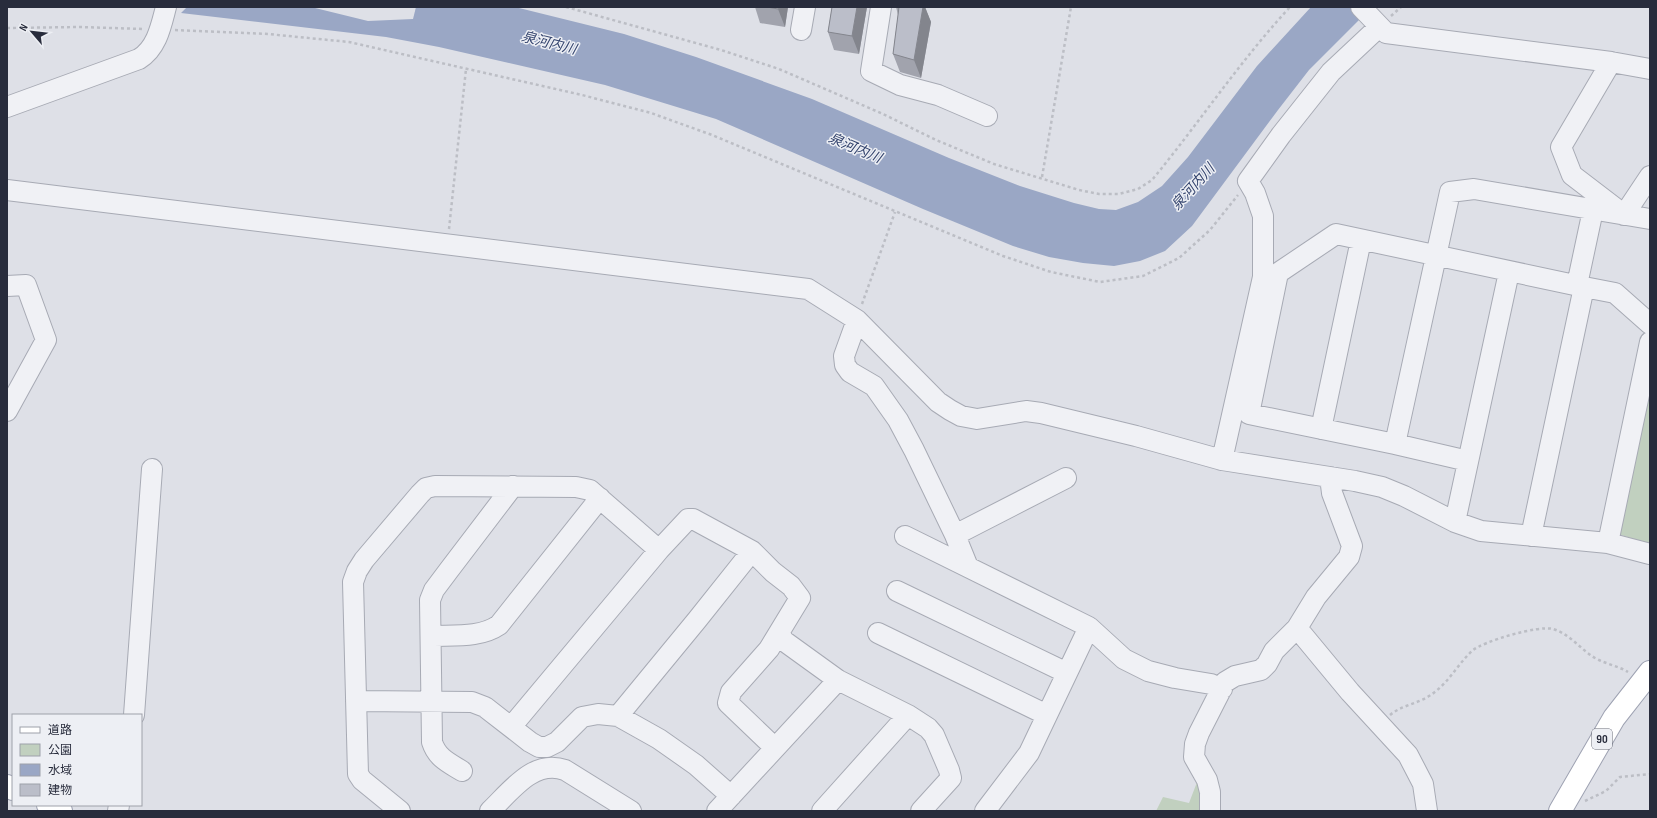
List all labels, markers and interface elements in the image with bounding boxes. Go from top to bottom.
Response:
north arrow [12,12,52,52]
text: N [16,22,31,33]
water label: 泉河内川 [520,28,580,59]
water label: 泉河内川 [826,129,886,168]
water label: 泉河内川 [1168,159,1219,213]
legend [12,714,142,806]
text: 道路 [48,723,72,738]
road number: 90 [1592,729,1612,749]
text: 公園 [48,743,72,758]
text: 水域 [48,763,72,778]
text: 建物 [48,783,72,798]

